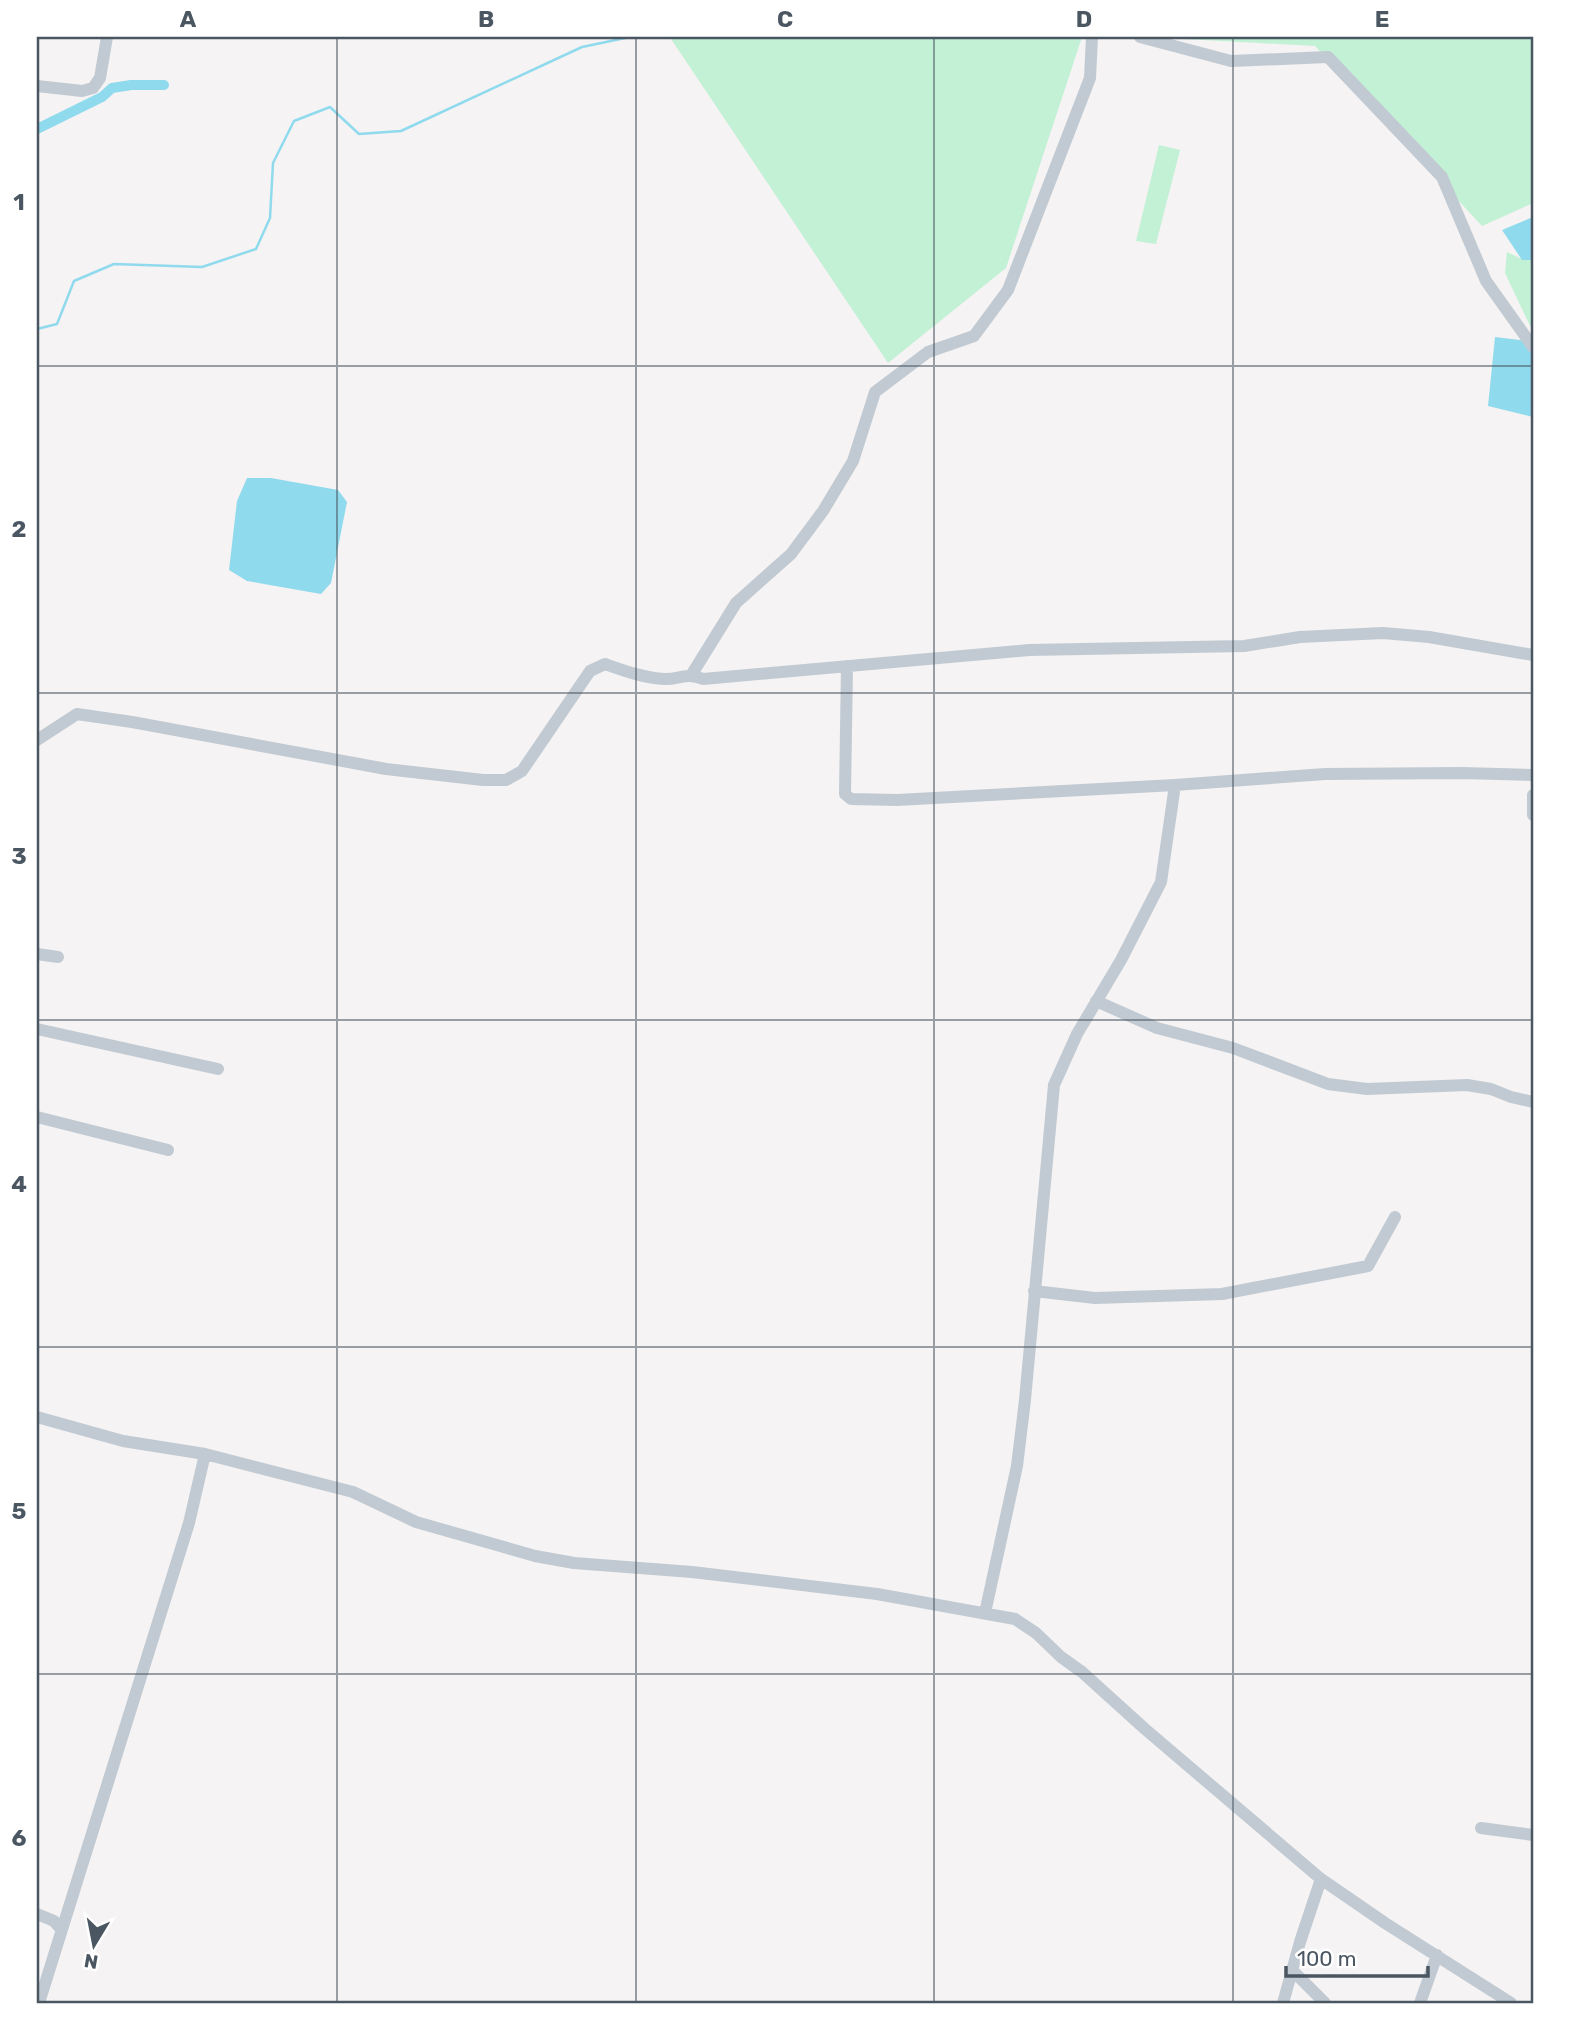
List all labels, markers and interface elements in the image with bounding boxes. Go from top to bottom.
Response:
text: A [180,5,197,33]
text: B [478,5,494,33]
text: C [777,5,793,33]
text: D [1076,5,1092,33]
text: E [1375,5,1389,33]
text: 1 [13,188,25,216]
text: 2 [12,515,26,543]
text: 3 [11,842,27,870]
text: 4 [11,1170,27,1198]
text: 5 [12,1497,27,1525]
text: 6 [12,1824,27,1852]
north arrow [60,1910,130,1980]
scale bar [1286,1935,1428,1979]
text: 100 m [1297,1946,1356,1971]
text: N [82,1949,100,1974]

